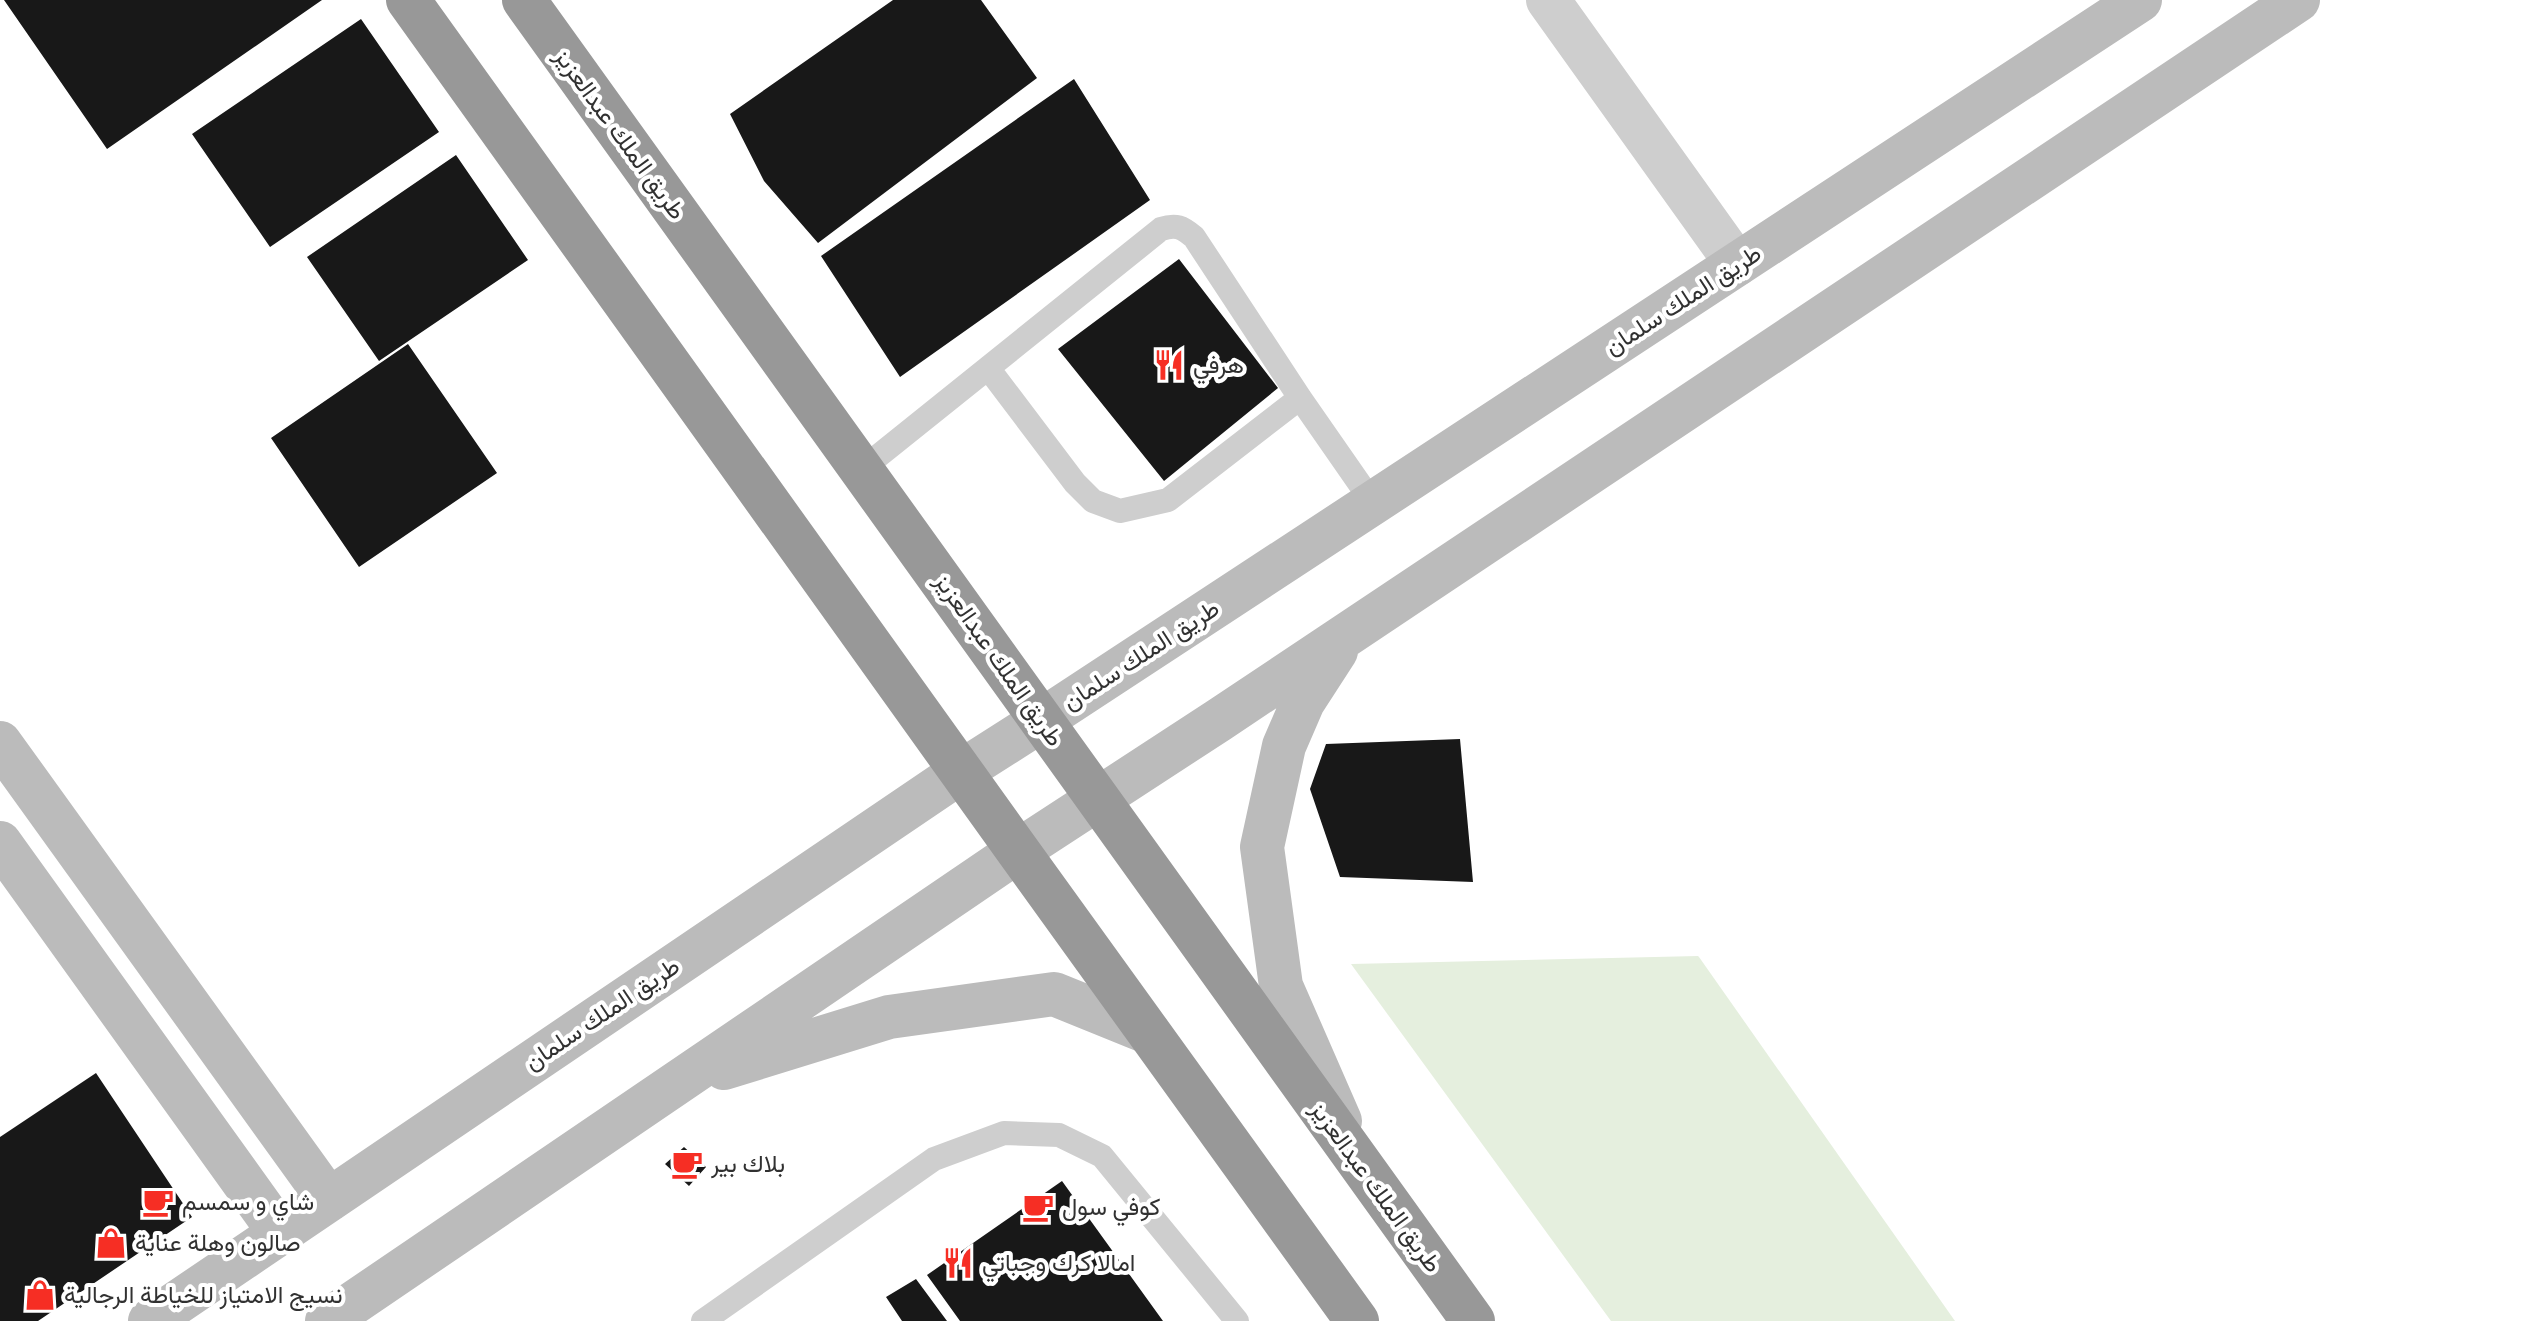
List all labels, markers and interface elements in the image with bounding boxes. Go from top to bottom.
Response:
street label: طريق الملك عبدالعزيز [547,42,691,226]
street label: طريق الملك سلمان [1600,239,1767,362]
restaurant icon: هرفي [1152,348,1186,382]
place label: هرفي [1193,351,1244,384]
street label: طريق الملك عبدالعزيز [927,567,1069,752]
street label: طريق الملك سلمان [1058,594,1225,717]
street label: طريق الملك سلمان [519,952,685,1077]
street label: طريق الملك عبدالعزيز [1303,1095,1447,1279]
cafe icon: بلاك بير [670,1147,704,1181]
place label: بلاك بير [710,1150,785,1179]
cafe icon: شاي و سمسم [141,1185,175,1219]
place label: شاي و سمسم [182,1188,314,1221]
cafe icon: كوفي سول [1021,1190,1055,1224]
place label: كوفي سول [1062,1193,1160,1226]
shop icon: صالون وهلة عناية [94,1226,128,1260]
place label: صالون وهلة عناية [135,1229,301,1258]
restaurant icon: امالا كرك وجباتي [941,1246,975,1280]
place label: امالا كرك وجباتي [982,1249,1135,1282]
shop icon: نسيج الامتياز للخياطة الرجالية [23,1278,57,1312]
place label: نسيج الامتياز للخياطة الرجالية [64,1281,343,1312]

